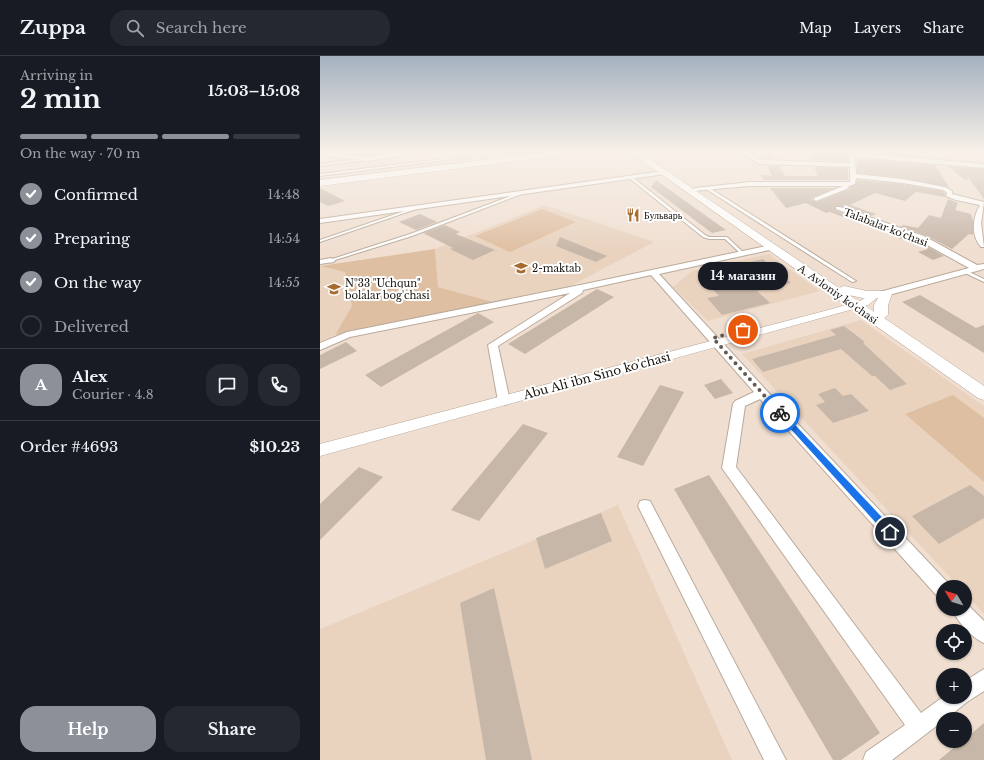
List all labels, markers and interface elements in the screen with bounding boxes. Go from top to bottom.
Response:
search box [110,10,390,46]
text: Zuppa [20,16,86,39]
icon: search [124,17,146,39]
text: Search here [156,18,247,37]
text: Map [799,19,832,37]
text: Layers [854,19,901,37]
text: Share [923,19,964,37]
text: Arriving in [20,67,93,84]
text: 15:03–15:08 [208,81,300,100]
text: 2 min [20,83,101,115]
text: On the way · 70 m [20,145,140,162]
icon: check [20,183,42,205]
text: Confirmed [54,185,138,204]
text: 14:48 [267,186,300,203]
street label: Talabalar ko'chasi [842,205,930,250]
restaurant icon: Бульварь [625,207,641,223]
place label: Бульварь [644,209,683,222]
icon: check [20,227,42,249]
text: Preparing [54,229,130,248]
text: 14:54 [268,230,300,247]
school or university icon: 2-maktab [513,260,529,276]
street label: A. Avloniy ko'chasi [794,261,881,327]
place label: 2-maktab [532,262,582,275]
callout: 14 магазин [698,262,788,290]
text: 14 магазин [710,267,776,284]
icon: check [20,271,42,293]
text: On the way [54,273,142,292]
text: 14:55 [268,274,300,291]
place label: №33 "Uchqun" bolalar bog'chasi [344,277,430,302]
school or university icon: №33 "Uchqun" bolalar bog'chasi [326,281,342,297]
pin [726,313,760,347]
text: Delivered [54,317,129,336]
icon: bag [732,319,754,341]
street label: Abu Ali ibn Sino ko'chasi [521,349,672,403]
button: chat [206,364,248,406]
button: phone [258,364,300,406]
text: Alex [72,367,108,386]
text: A [35,375,47,394]
text: Courier · 4.8 [72,386,154,403]
courier [760,393,800,433]
icon: bike [769,402,791,424]
text: Order #4693 [20,437,118,456]
text: $10.23 [250,437,300,456]
pin [873,515,907,549]
icon: home [879,521,901,543]
north arrow [936,580,972,616]
map controls [936,580,972,748]
button: locate [936,624,972,660]
button: + [936,668,972,704]
button: Help [20,706,156,752]
button: Share [164,706,300,752]
button: − [936,712,972,748]

